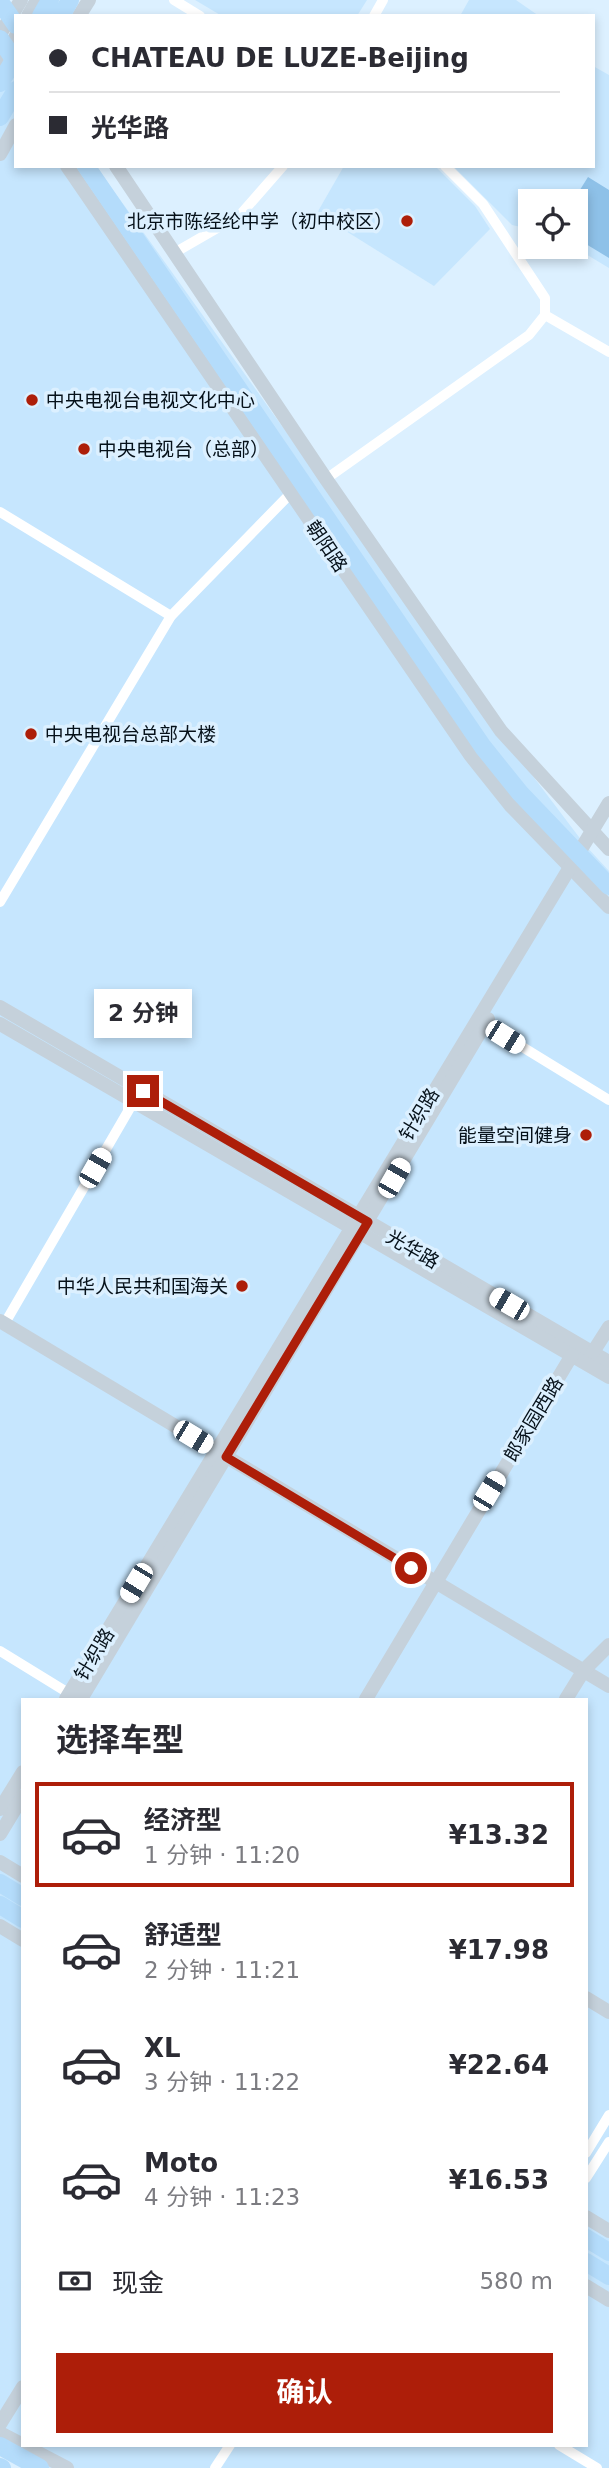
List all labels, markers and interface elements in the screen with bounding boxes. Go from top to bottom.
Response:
text: CHATEAU DE LUZE-Beijing [91,43,469,73]
text: 光华路 [91,113,169,143]
map controls [518,189,588,259]
button: locate [518,189,588,259]
place label: 北京市陈经纶中学（初中校区） [127,210,393,232]
marker: 北京市陈经纶中学（初中校区） [399,213,415,229]
place label: 中央电视台电视文化中心 [46,389,255,411]
marker: 中央电视台电视文化中心 [24,392,40,408]
place label: 中央电视台（总部） [98,438,269,460]
marker: 中央电视台（总部） [76,441,92,457]
street label: 朝阳路 [302,516,352,576]
place label: 中央电视台总部大楼 [45,723,216,745]
marker: 中央电视台总部大楼 [23,726,39,742]
callout: 2 分钟 [94,990,192,1038]
text: 2 分钟 [108,1000,178,1026]
car [482,1017,529,1057]
route end [127,1075,159,1107]
street label: 针织路 [395,1084,443,1144]
place label: 能量空间健身 [458,1124,572,1146]
marker: 能量空间健身 [578,1127,594,1143]
car [76,1145,115,1191]
car [375,1155,414,1201]
street label: 光华路 [383,1225,443,1273]
place label: 中华人民共和国海关 [57,1275,228,1297]
marker: 中华人民共和国海关 [234,1278,250,1294]
car [486,1284,533,1324]
street label: 郎家园西路 [499,1373,567,1465]
car [170,1417,217,1457]
car [470,1468,509,1514]
route start [395,1552,427,1584]
car [117,1560,156,1606]
street label: 针织路 [70,1624,118,1684]
text: 选择车型 [56,1721,184,1759]
icon: car [60,1803,123,1866]
text: 经济型 [144,1805,222,1835]
text: ¥13.32 [449,1820,549,1850]
text: 1 分钟 · 11:20 [144,1842,300,1868]
icon: car [60,1918,123,1981]
text: 舒适型 [144,1920,222,1950]
text: ¥17.98 [449,1935,549,1965]
text: 2 分钟 · 11:21 [144,1957,300,1983]
icon: car [60,2033,123,2096]
text: XL [144,2033,181,2063]
text: ¥22.64 [449,2050,549,2080]
text: 3 分钟 · 11:22 [144,2069,300,2095]
icon: car [60,2148,123,2211]
text: Moto [144,2148,218,2178]
text: ¥16.53 [449,2165,549,2195]
text: 4 分钟 · 11:23 [144,2184,300,2210]
icon: cash [56,2262,94,2300]
text: 现金 [112,2268,164,2298]
text: 580 m [479,2268,553,2294]
button: 确认 [56,2353,553,2433]

